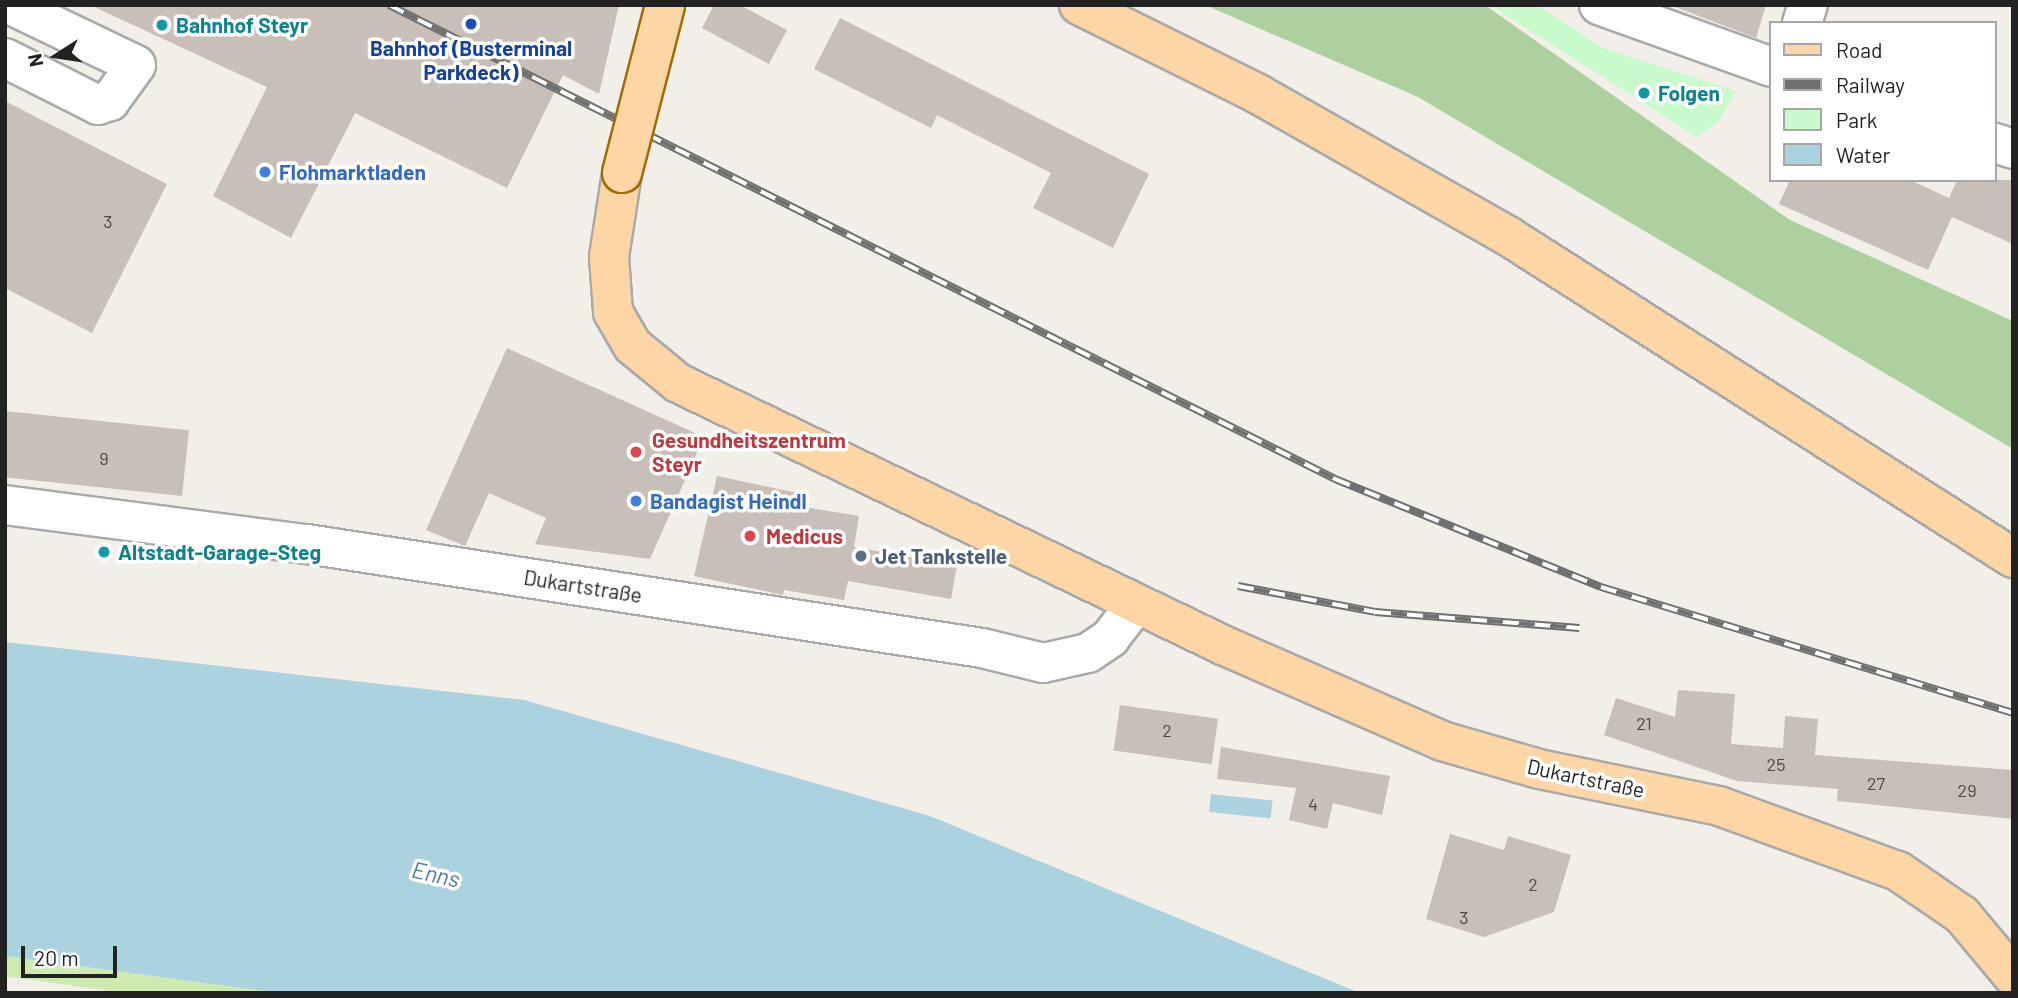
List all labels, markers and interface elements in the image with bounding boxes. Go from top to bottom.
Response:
place label: Bahnhof Steyr [176,12,308,38]
marker: Bahnhof (Busterminal Parkdeck) [463,16,479,32]
marker: Bahnhof Steyr [154,17,170,33]
north arrow [21,21,91,91]
legend [1770,21,1997,182]
place label: Bahnhof (Busterminal Parkdeck) [370,35,572,85]
text: Road [1836,37,1882,62]
text: N [22,52,48,69]
text: Railway [1836,72,1905,97]
place label: Folgen [1658,80,1720,106]
marker: Folgen [1636,85,1652,101]
text: Park [1836,107,1877,132]
text: Water [1836,142,1890,167]
place label: Flohmarktladen [279,159,426,185]
marker: Flohmarktladen [257,164,273,180]
house number: 3 [103,210,113,232]
place label: Gesundheitszentrum Steyr [652,427,846,477]
marker: Gesundheitszentrum Steyr [626,442,646,462]
house number: 9 [99,447,109,469]
place label: Bandagist Heindl [650,488,807,514]
marker: Bandagist Heindl [628,493,644,509]
place label: Medicus [766,523,843,549]
marker: Medicus [740,526,760,546]
place label: Altstadt-Garage-Steg [118,539,321,565]
place label: Jet Tankstelle [875,543,1007,569]
marker: Altstadt-Garage-Steg [96,544,112,560]
marker: Jet Tankstelle [853,548,869,564]
street label: Dukartstraße [522,564,644,608]
house number: 21 [1636,712,1652,734]
house number: 2 [1162,719,1172,741]
street label: Dukartstraße [1525,753,1647,803]
house number: 25 [1767,753,1785,775]
house number: 27 [1867,772,1885,794]
house number: 29 [1957,779,1977,801]
house number: 4 [1308,793,1318,815]
water label: Enns [409,855,463,893]
house number: 2 [1528,873,1538,895]
house number: 3 [1459,906,1469,928]
scale bar [24,932,121,976]
text: 20 m [34,945,79,970]

